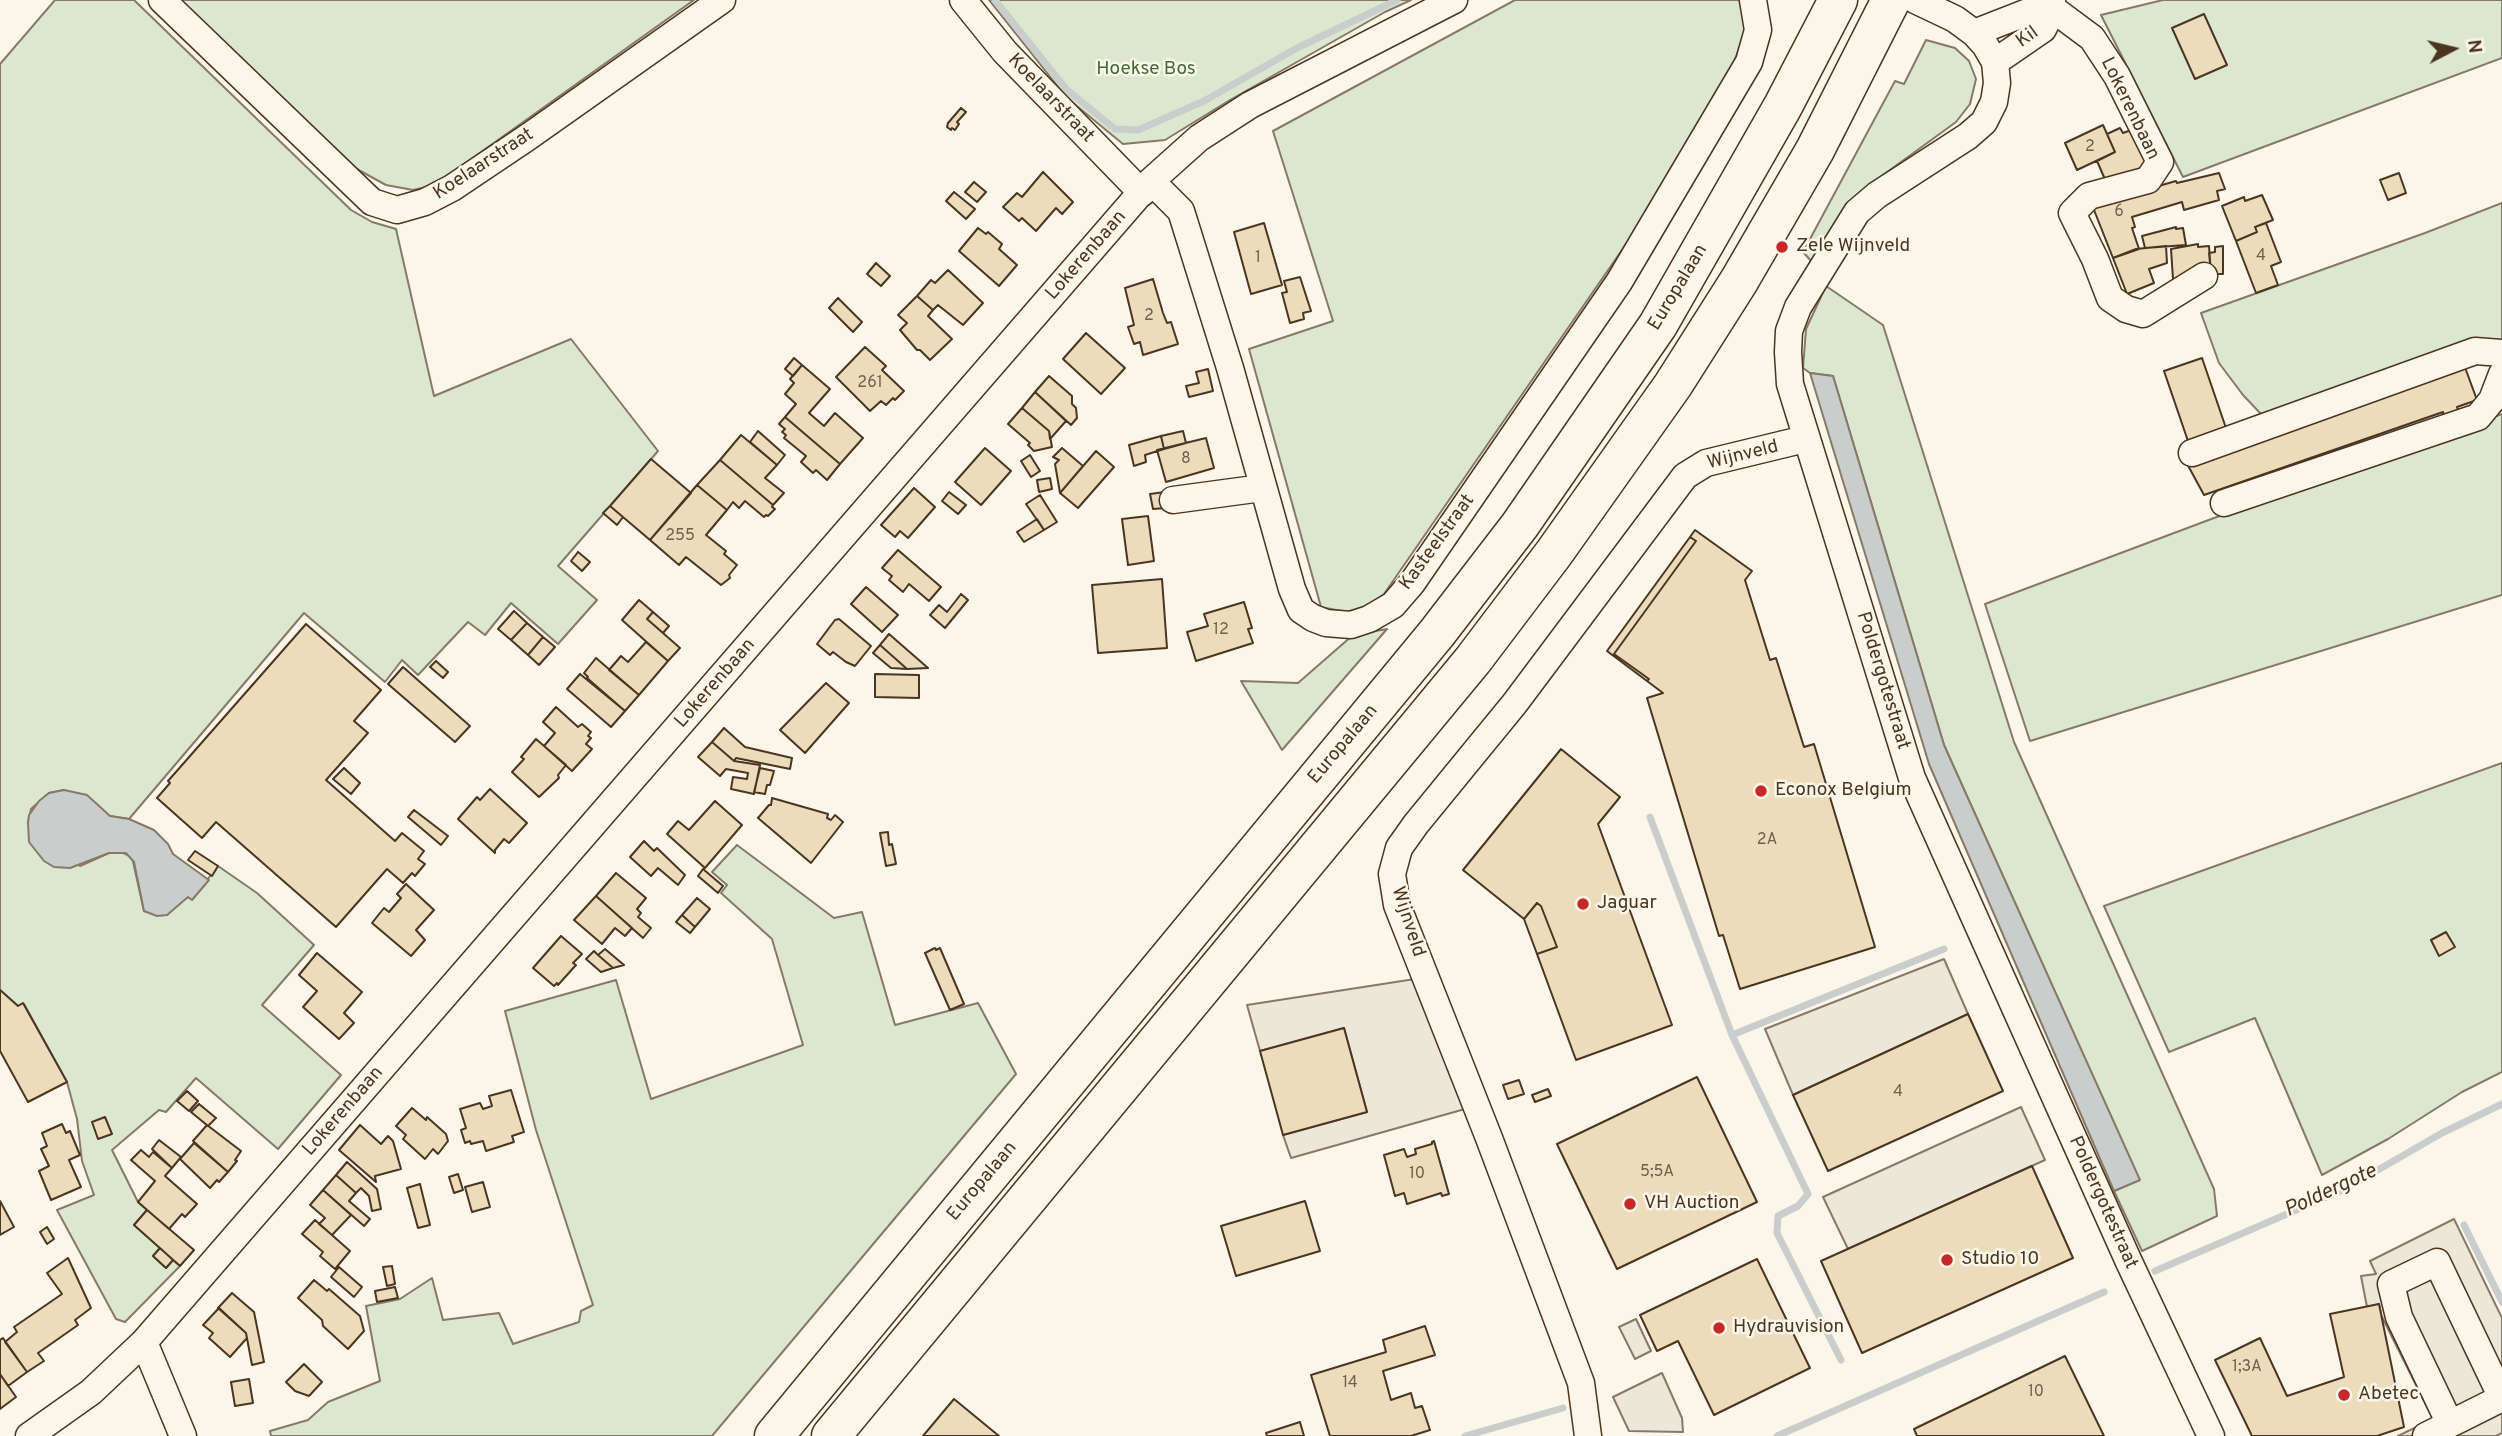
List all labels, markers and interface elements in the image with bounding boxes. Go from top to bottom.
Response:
north arrow [2418,14,2488,84]
street label: Kil [2012,22,2044,54]
text: N [2461,38,2487,55]
street label: Koelaarstraat [1002,50,1098,148]
street label: Lokerenbaan [2094,54,2164,164]
park label: Hoekse Bos [1096,59,1196,81]
street label: Koelaarstraat [430,124,538,206]
house number: 2 [2085,138,2095,158]
house number: 6 [2114,203,2124,223]
street label: Lokerenbaan [1042,207,1132,305]
place label: Zele Wijnveld [1796,236,1910,258]
marker: Zele Wijnveld [1774,239,1790,255]
street label: Europalaan [1644,241,1714,335]
house number: 4 [2256,247,2266,267]
house number: 1 [1255,249,1261,269]
house number: 2 [1144,307,1154,327]
house number: 261 [857,374,883,394]
street label: Wijnveld [1705,436,1781,476]
house number: 8 [1181,450,1191,470]
street label: Kasteelstraat [1396,491,1480,595]
house number: 255 [665,527,695,547]
street label: Poldergotestraat [1850,609,1914,753]
house number: 12 [1213,621,1229,641]
street label: Lokerenbaan [671,635,761,733]
street label: Europalaan [1304,701,1384,789]
place label: Econox Belgium [1775,780,1912,802]
marker: Econox Belgium [1753,783,1769,799]
house number: 2A [1757,831,1777,851]
street label: Wijnveld [1385,884,1429,960]
place label: Jaguar [1597,893,1657,915]
marker: Jaguar [1575,896,1591,912]
street label: Lokerenbaan [299,1063,389,1161]
house number: 4 [1893,1083,1903,1103]
street label: Poldergotestraat [2063,1133,2141,1273]
street label: Europalaan [943,1138,1023,1226]
water label: Poldergote [2281,1160,2381,1224]
house number: 5;5A [1640,1163,1674,1183]
house number: 10 [1409,1165,1425,1185]
place label: VH Auction [1644,1193,1739,1215]
marker: VH Auction [1622,1196,1638,1212]
place label: Studio 10 [1961,1249,2039,1271]
marker: Studio 10 [1939,1252,1955,1268]
place label: Hydrauvision [1733,1317,1844,1339]
marker: Hydrauvision [1711,1320,1727,1336]
house number: 1;3A [2232,1358,2262,1378]
house number: 14 [1342,1374,1358,1394]
house number: 10 [2028,1383,2044,1403]
place label: Abetec [2358,1384,2419,1406]
marker: Abetec [2336,1387,2352,1403]

